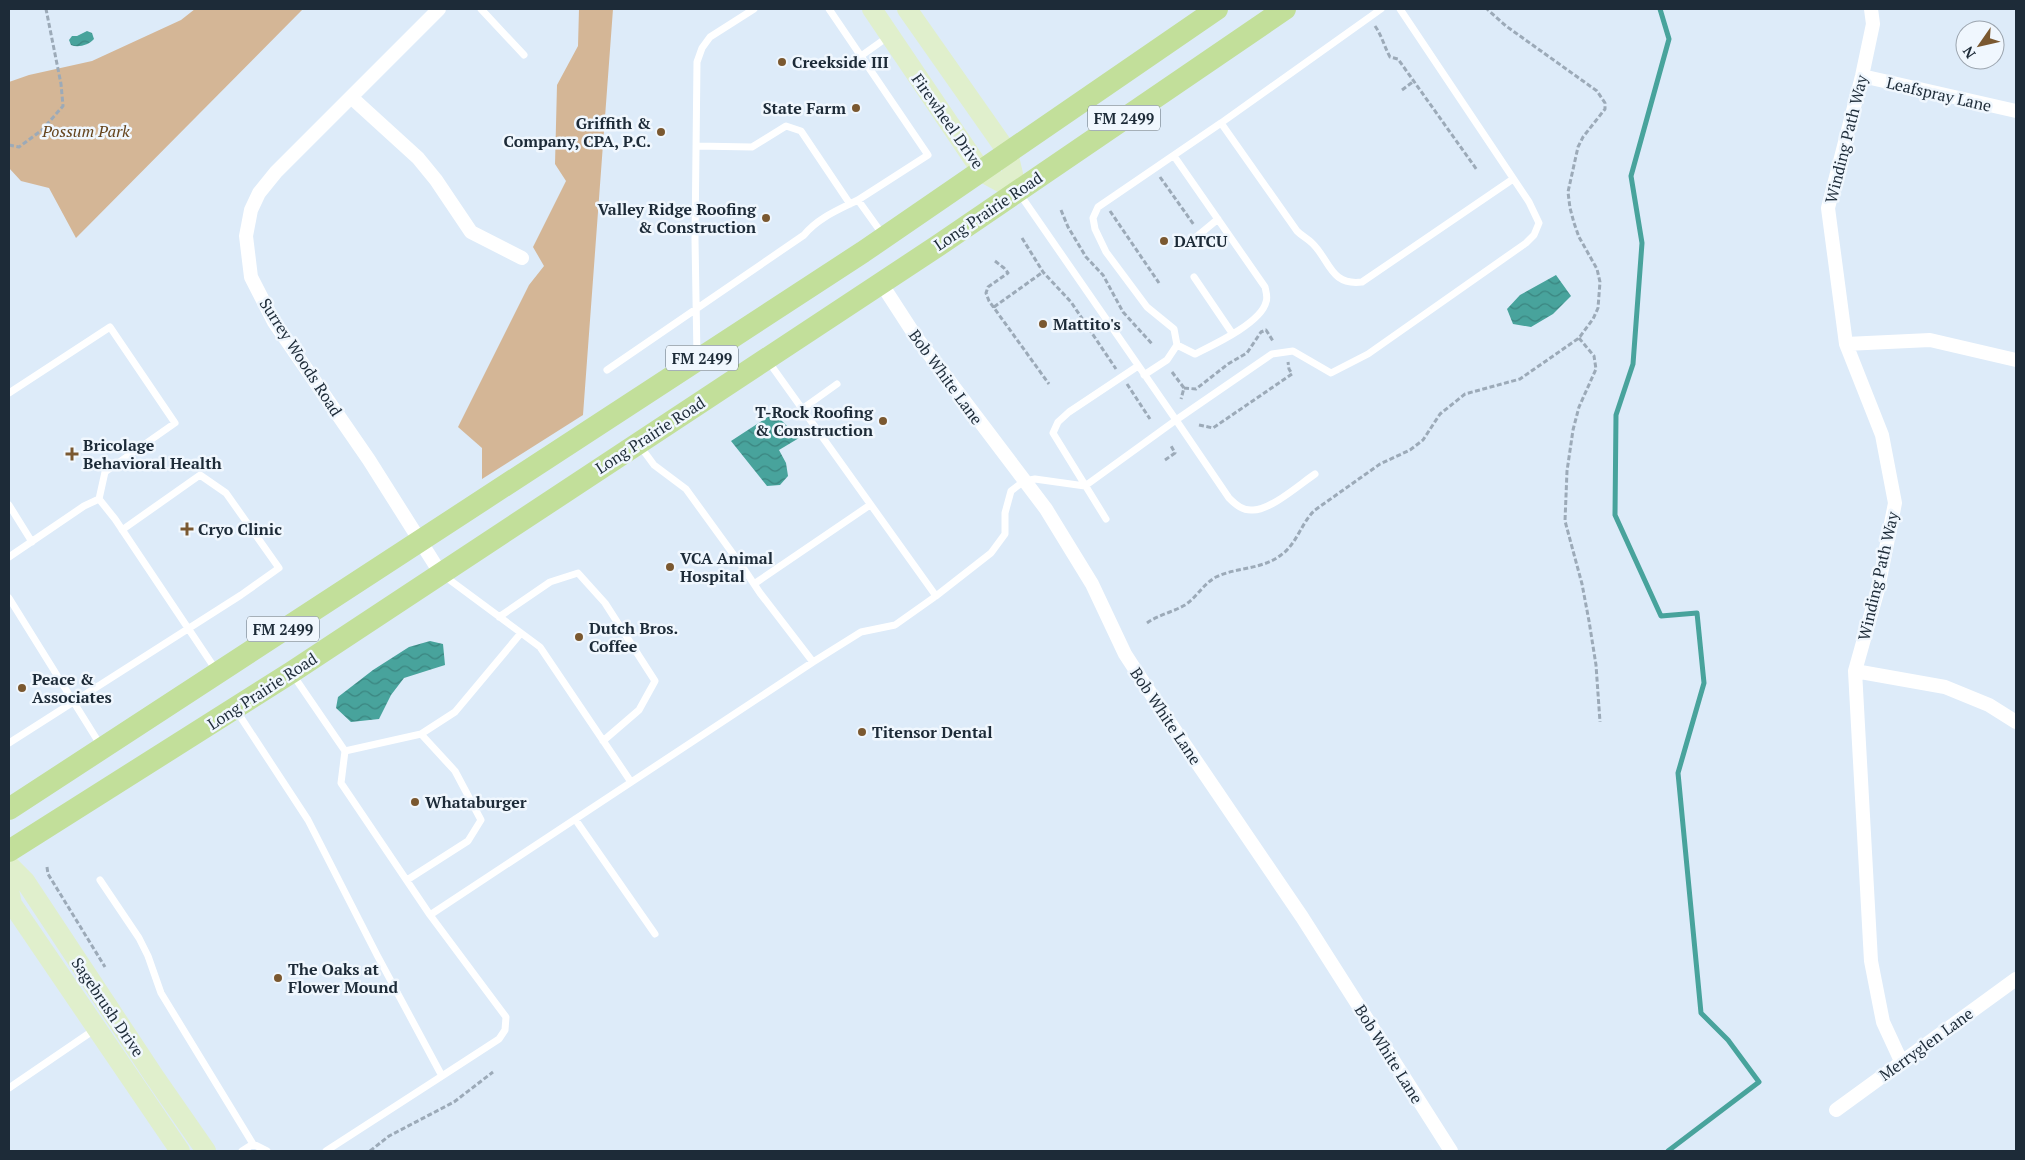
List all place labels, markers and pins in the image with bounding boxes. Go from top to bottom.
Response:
place label: Creekside III [792,51,889,73]
marker: Creekside III [776,56,788,68]
place label: State Farm [763,97,846,119]
marker: State Farm [850,102,862,114]
place label: Griffith & Company, CPA, P.C. [504,112,651,152]
marker: Griffith & Company, CPA, P.C. [655,126,667,138]
place label: Valley Ridge Roofing & Construction [597,198,757,238]
marker: Valley Ridge Roofing & Construction [760,212,772,224]
place label: DATCU [1174,230,1228,252]
marker: DATCU [1158,235,1170,247]
place label: Mattito's [1053,313,1121,335]
marker: Mattito's [1037,318,1049,330]
place label: T-Rock Roofing & Construction [755,401,874,441]
marker: T-Rock Roofing & Construction [877,415,889,427]
place label: Bricolage Behavioral Health [83,434,223,474]
marker: Bricolage Behavioral Health [65,447,79,461]
place label: Cryo Clinic [198,518,282,540]
marker: Cryo Clinic [180,522,194,536]
place label: VCA Animal Hospital [680,547,773,587]
marker: VCA Animal Hospital [664,561,676,573]
place label: Dutch Bros. Coffee [589,617,678,657]
marker: Dutch Bros. Coffee [573,631,585,643]
place label: Peace & Associates [32,668,112,708]
marker: Peace & Associates [16,682,28,694]
place label: Titensor Dental [872,721,993,743]
marker: Titensor Dental [856,726,868,738]
place label: Whataburger [425,791,527,813]
marker: Whataburger [409,796,421,808]
place label: The Oaks at Flower Mound [288,958,399,998]
marker: The Oaks at Flower Mound [272,972,284,984]

